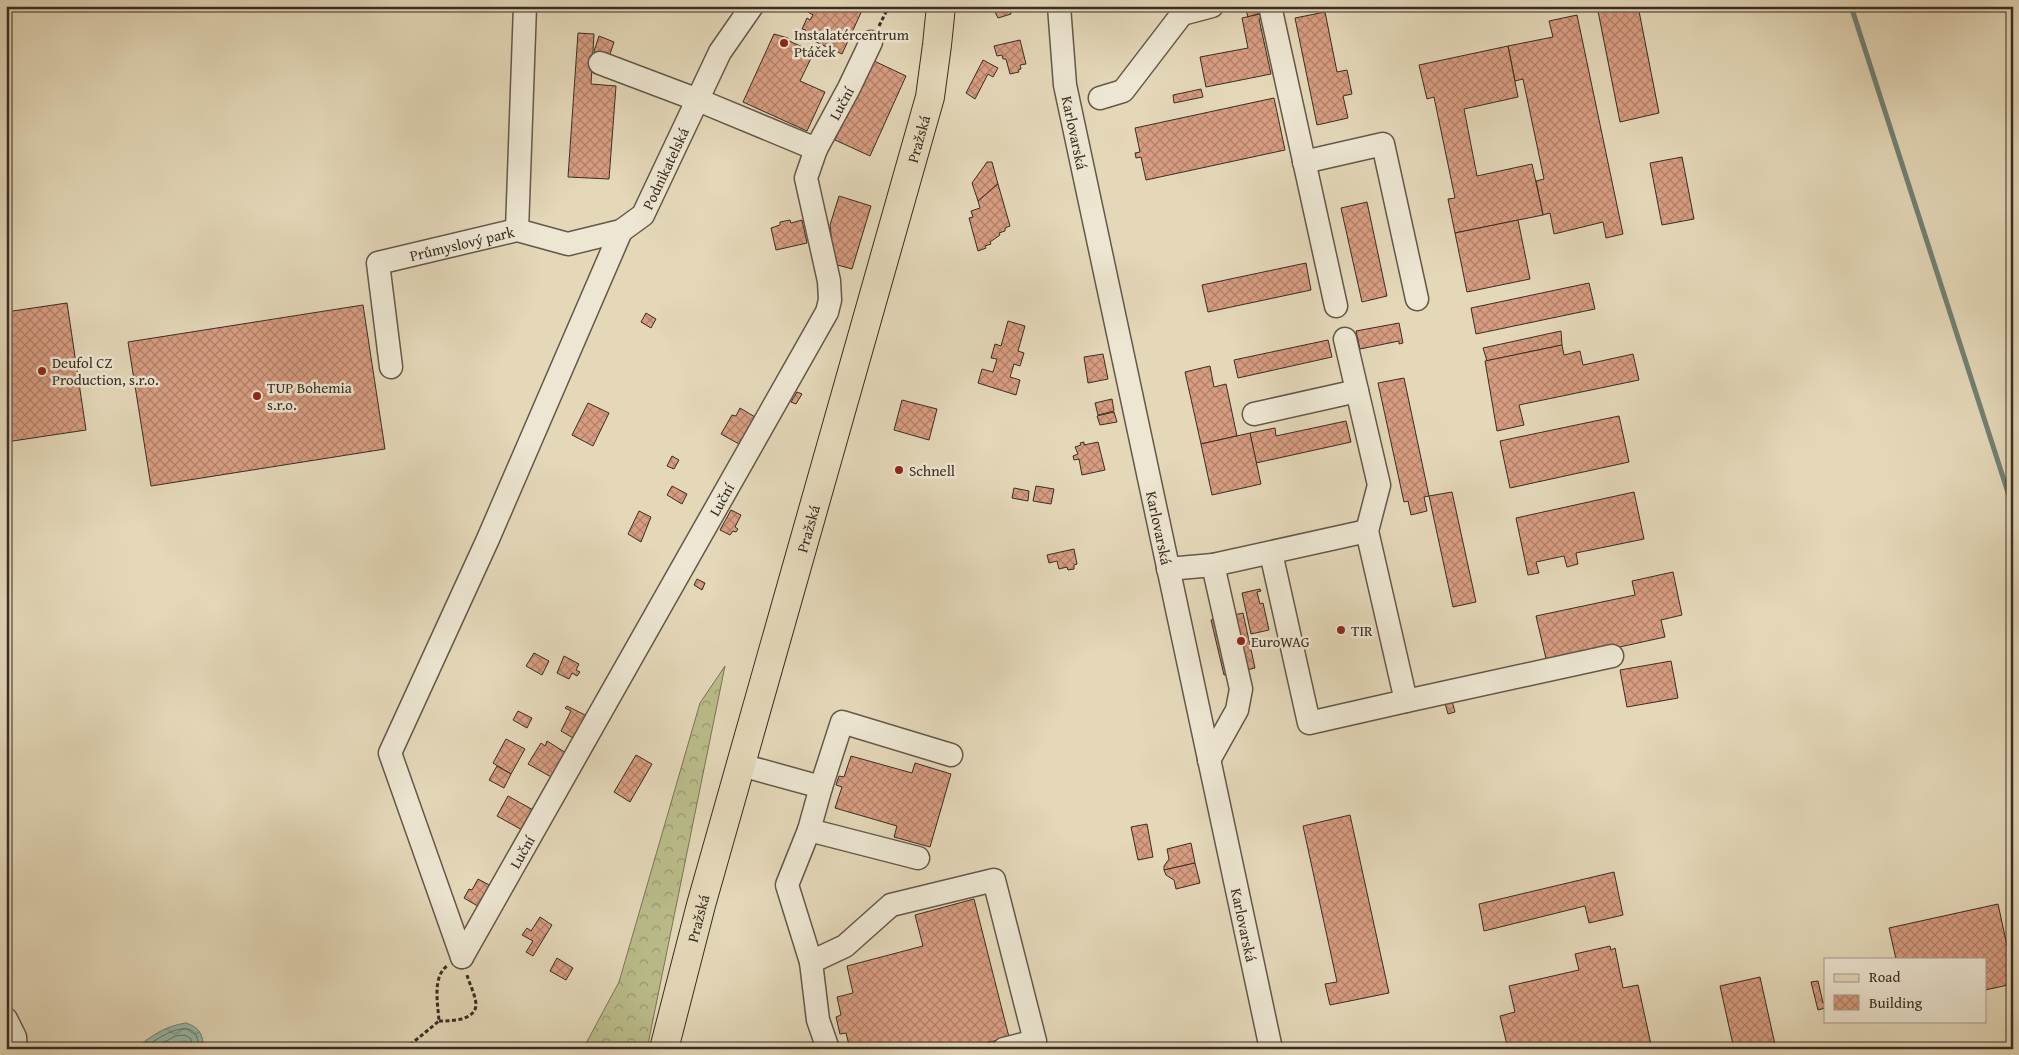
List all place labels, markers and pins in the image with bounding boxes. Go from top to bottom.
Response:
place label: Instalatércentrum Ptáček [794,24,910,62]
marker: Instalatércentrum Ptáček [778,37,790,49]
place label: Deufol CZ Production, s.r.o. [52,352,159,390]
marker: Deufol CZ Production, s.r.o. [36,365,48,377]
place label: TUP Bohemia s.r.o. [267,377,352,415]
marker: TUP Bohemia s.r.o. [251,390,263,402]
place label: Schnell [909,460,955,481]
marker: Schnell [893,464,905,476]
place label: TIR [1351,620,1373,641]
marker: TIR [1335,624,1347,636]
place label: EuroWAG [1251,631,1310,652]
marker: EuroWAG [1235,635,1247,647]

